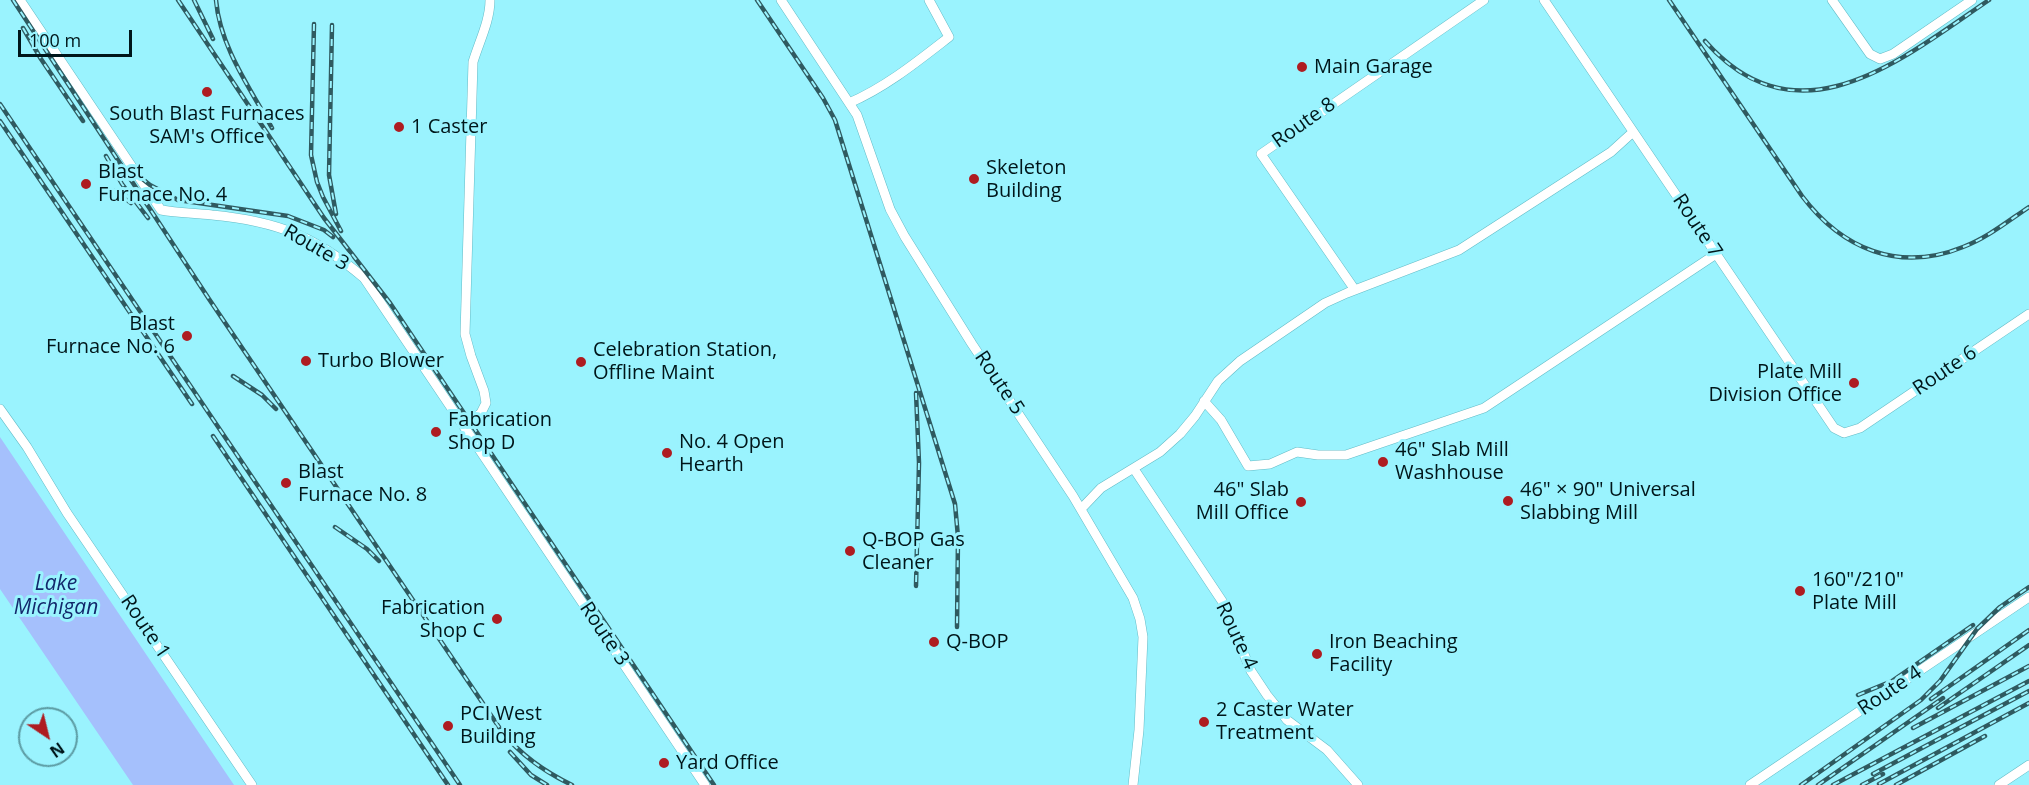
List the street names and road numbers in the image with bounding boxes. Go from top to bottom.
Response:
street label: Route 8 [1268,93,1340,153]
street label: Route 7 [1667,190,1727,262]
street label: Route 3 [279,220,353,276]
street label: Route 6 [1909,341,1981,401]
street label: Route 5 [969,347,1029,419]
street label: Route 1 [115,591,175,663]
street label: Route 3 [574,598,634,670]
street label: Route 4 [1210,598,1262,674]
street label: Route 4 [1854,661,1926,721]

